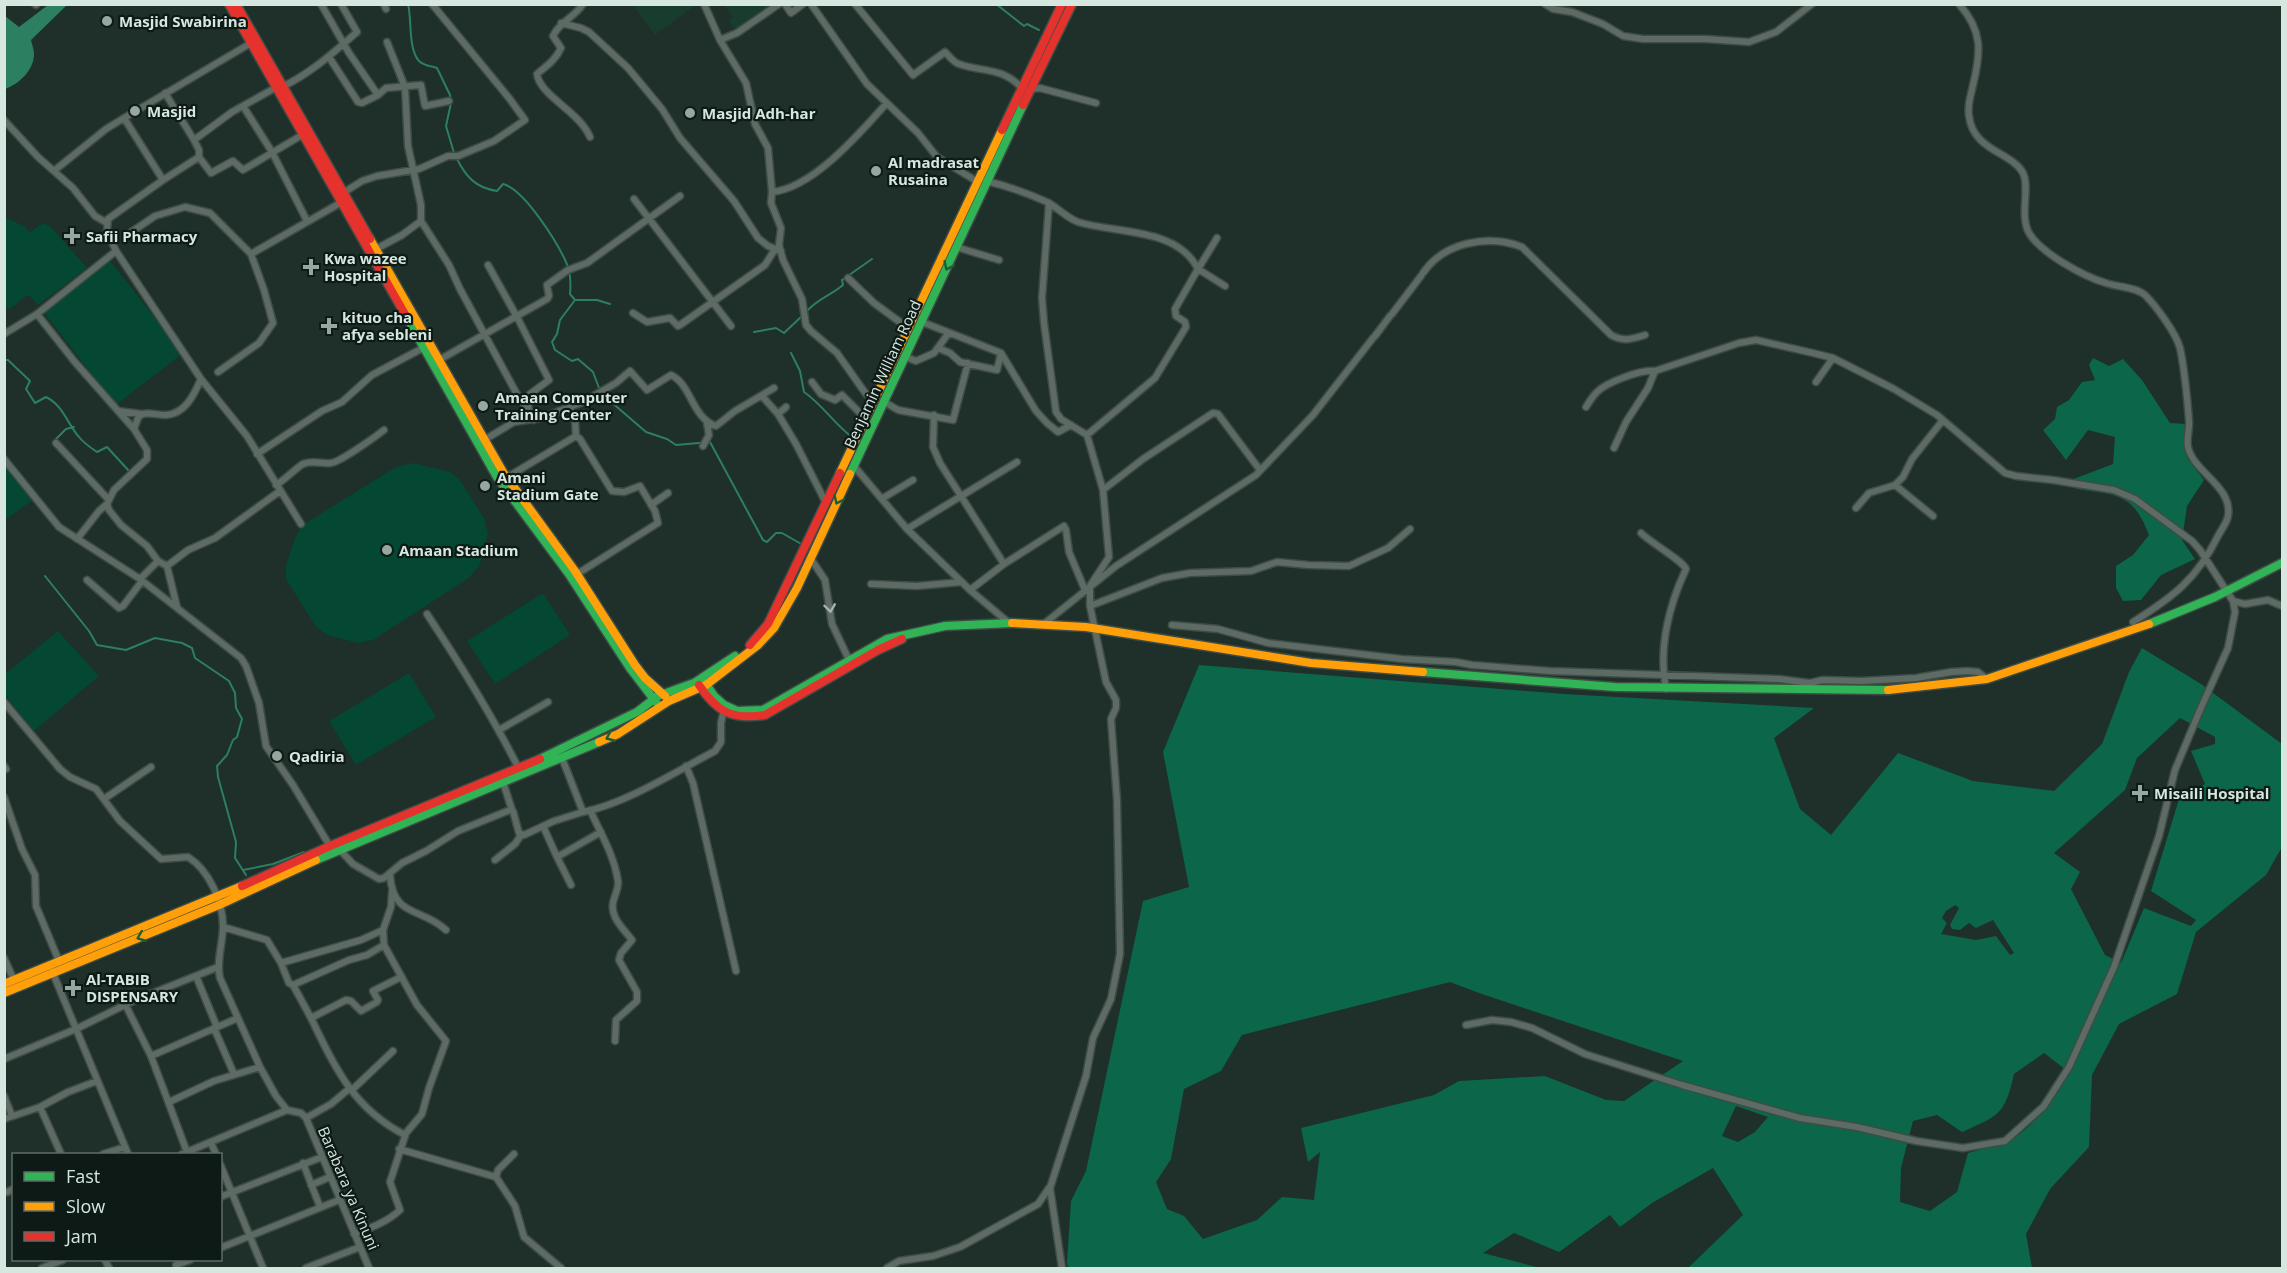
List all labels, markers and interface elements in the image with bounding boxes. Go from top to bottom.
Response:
place label: Masjid Swabirina [119,11,247,31]
marker: Masjid Swabirina [100,14,114,28]
place label: Masjid [147,101,196,121]
place label: Masjid Adh-har [702,103,816,123]
marker: Masjid [128,104,142,118]
marker: Masjid Adh-har [683,106,697,120]
place label: Al madrasat Rusaina [888,152,979,189]
marker: Al madrasat Rusaina [869,164,883,178]
place label: Safii Pharmacy [86,226,198,246]
marker: Safii Pharmacy [63,227,81,245]
place label: Kwa wazee Hospital [324,248,407,285]
marker: Kwa wazee Hospital [302,258,320,276]
one-way arrow [943,260,955,271]
street label: Benjamin William Road [839,297,925,451]
place label: kituo cha afya sebleni [342,307,432,344]
marker: kituo cha afya sebleni [320,317,338,335]
place label: Amaan Computer Training Center [495,387,627,424]
marker: Amaan Computer Training Center [476,399,490,413]
place label: Amani Stadium Gate [497,467,599,504]
marker: Amani Stadium Gate [478,479,492,493]
one-way arrow [834,493,846,504]
place label: Amaan Stadium [399,540,518,560]
marker: Amaan Stadium [380,543,394,557]
one-way arrow [824,604,836,613]
one-way arrow [606,730,617,742]
place label: Qadiria [289,746,345,766]
marker: Qadiria [270,749,284,763]
place label: Misaili Hospital [2154,783,2269,803]
marker: Misaili Hospital [2131,784,2149,802]
one-way arrow [137,930,148,942]
place label: Al-TABIB DISPENSARY [86,969,179,1006]
marker: Al-TABIB DISPENSARY [64,979,82,997]
street label: Barabara ya Kinuni [314,1123,384,1253]
legend [12,1153,222,1261]
text: Fast [66,1164,100,1188]
text: Slow [66,1194,105,1218]
text: Jam [64,1224,98,1248]

